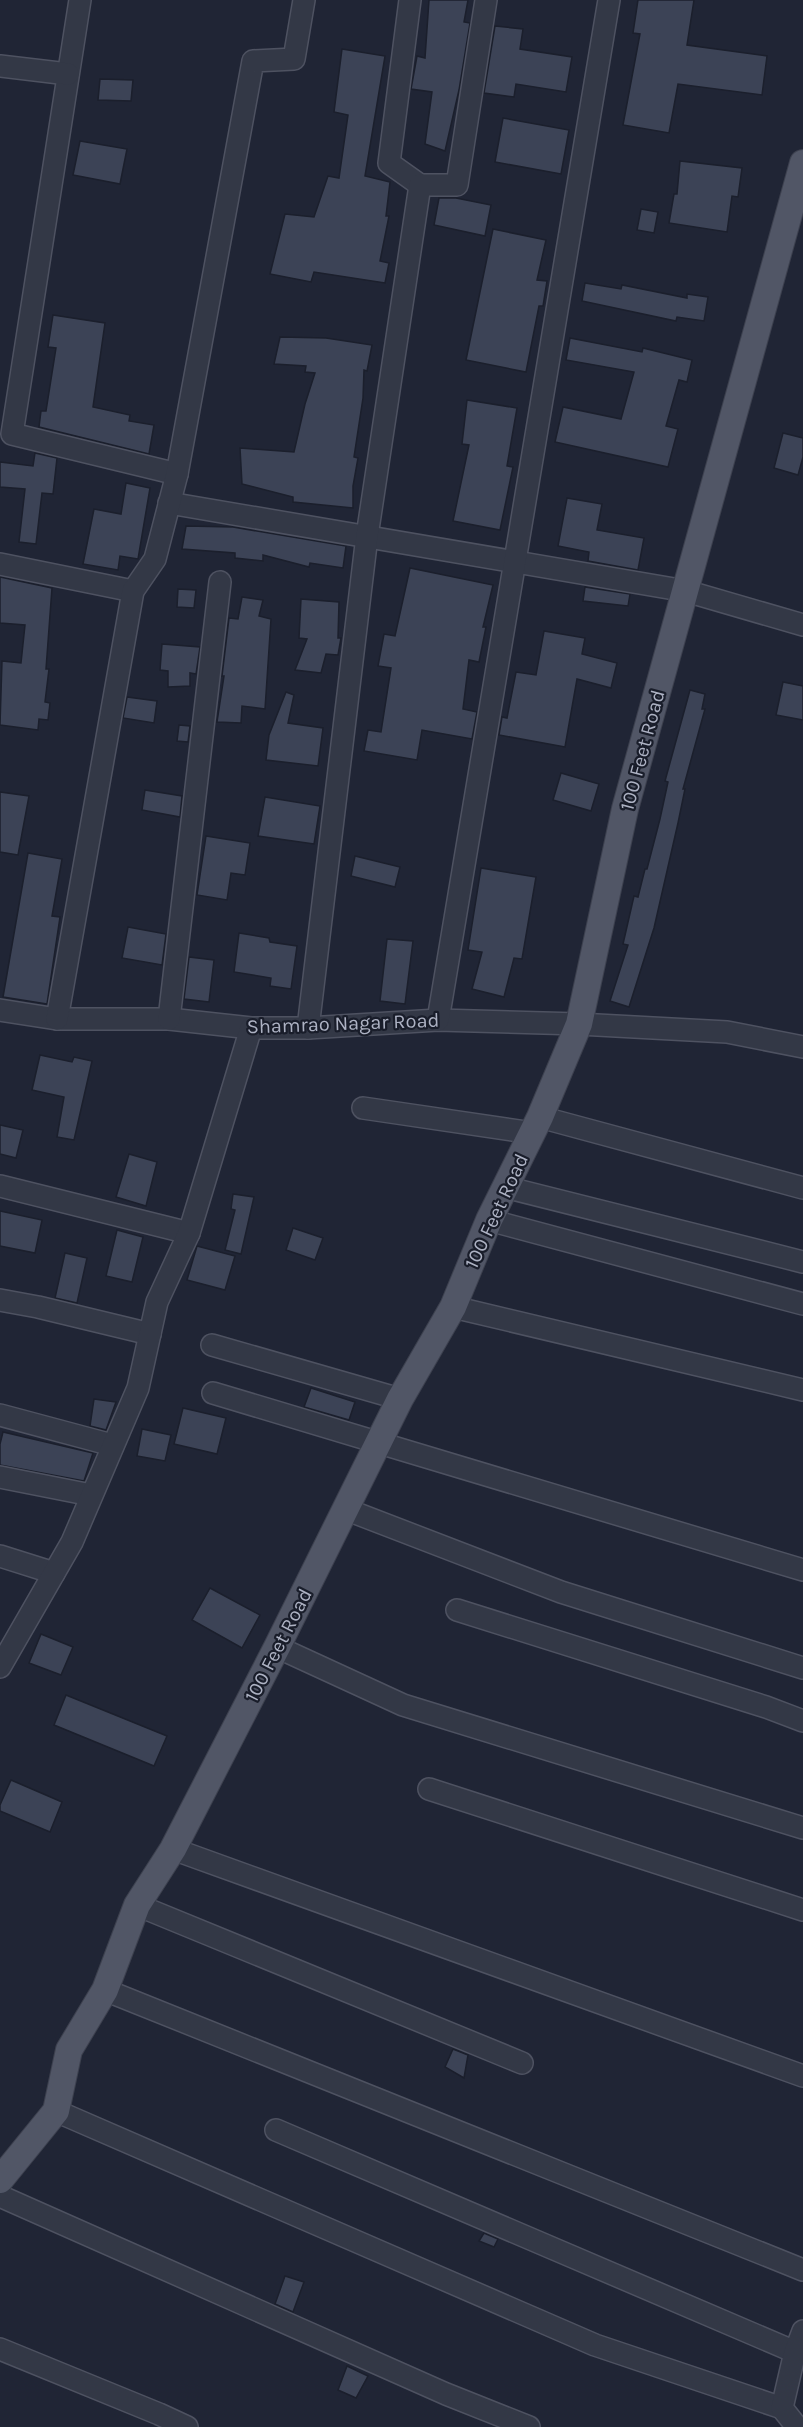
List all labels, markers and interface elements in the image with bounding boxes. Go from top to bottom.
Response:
street label: 100 Feet Road [615,687,670,813]
street label: Shamrao Nagar Road [246,1009,440,1038]
street label: 100 Feet Road [460,1150,533,1272]
street label: 100 Feet Road [240,1585,317,1706]

